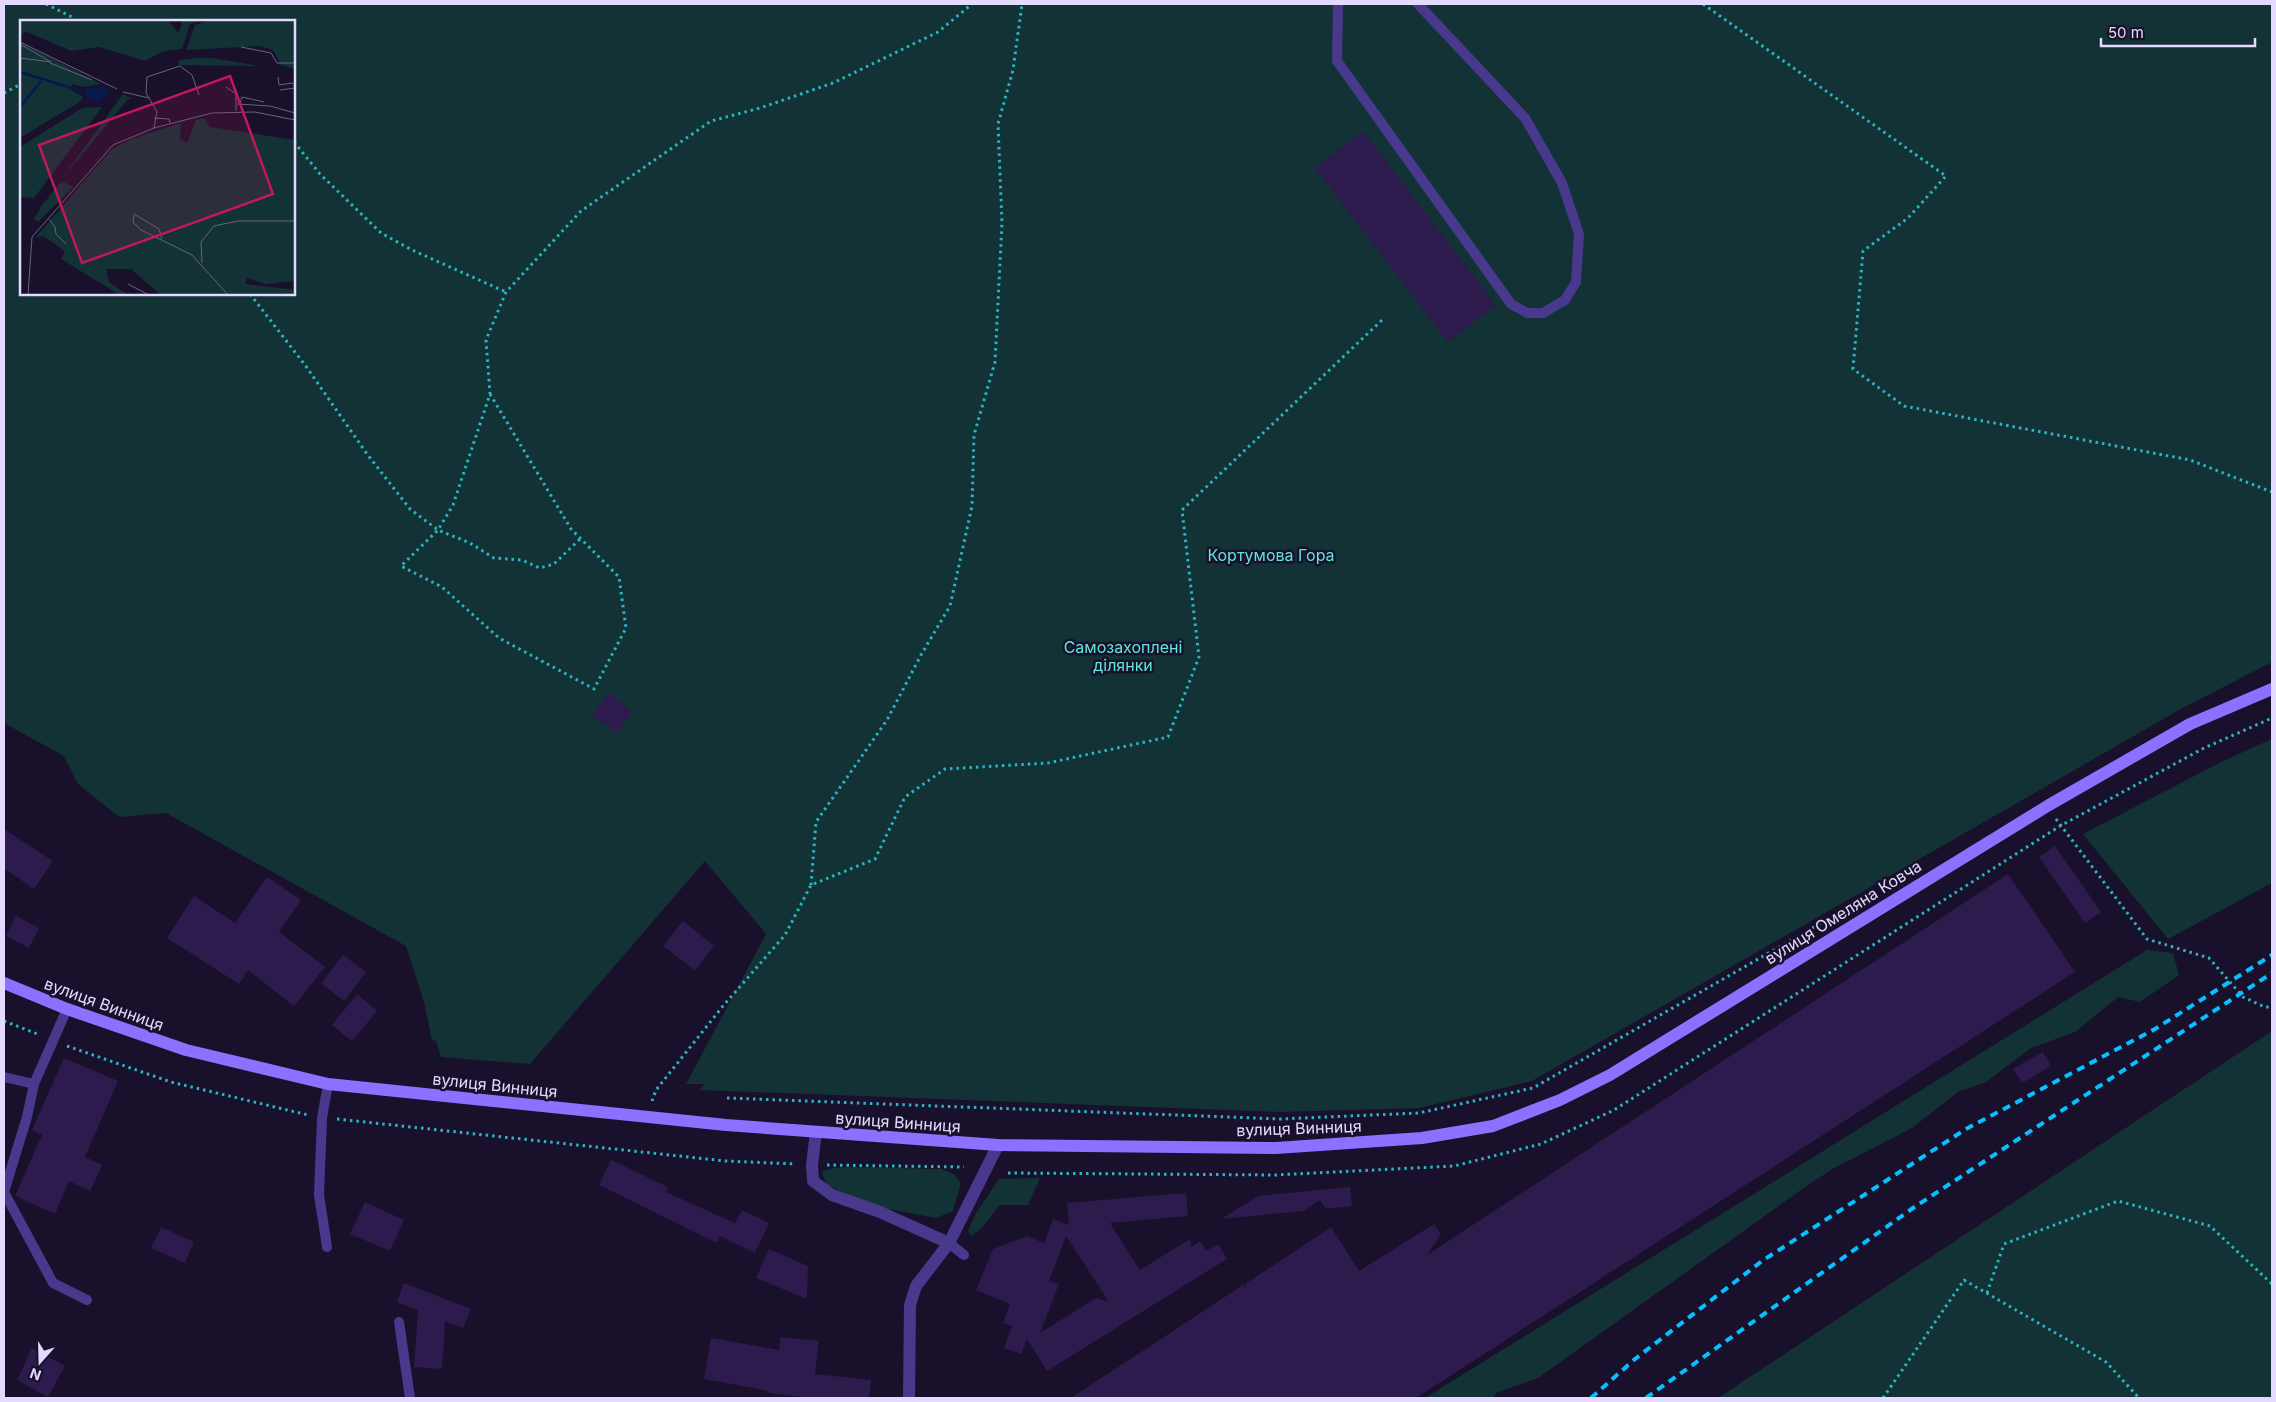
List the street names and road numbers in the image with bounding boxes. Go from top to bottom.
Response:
street label: вулиця Омеляна Ковча [1761,856,1925,968]
street label: вулиця Винниця [42,973,166,1035]
street label: вулиця Винниця [431,1068,559,1102]
street label: вулиця Винниця [835,1108,961,1136]
street label: вулиця Винниця [1236,1116,1362,1140]

